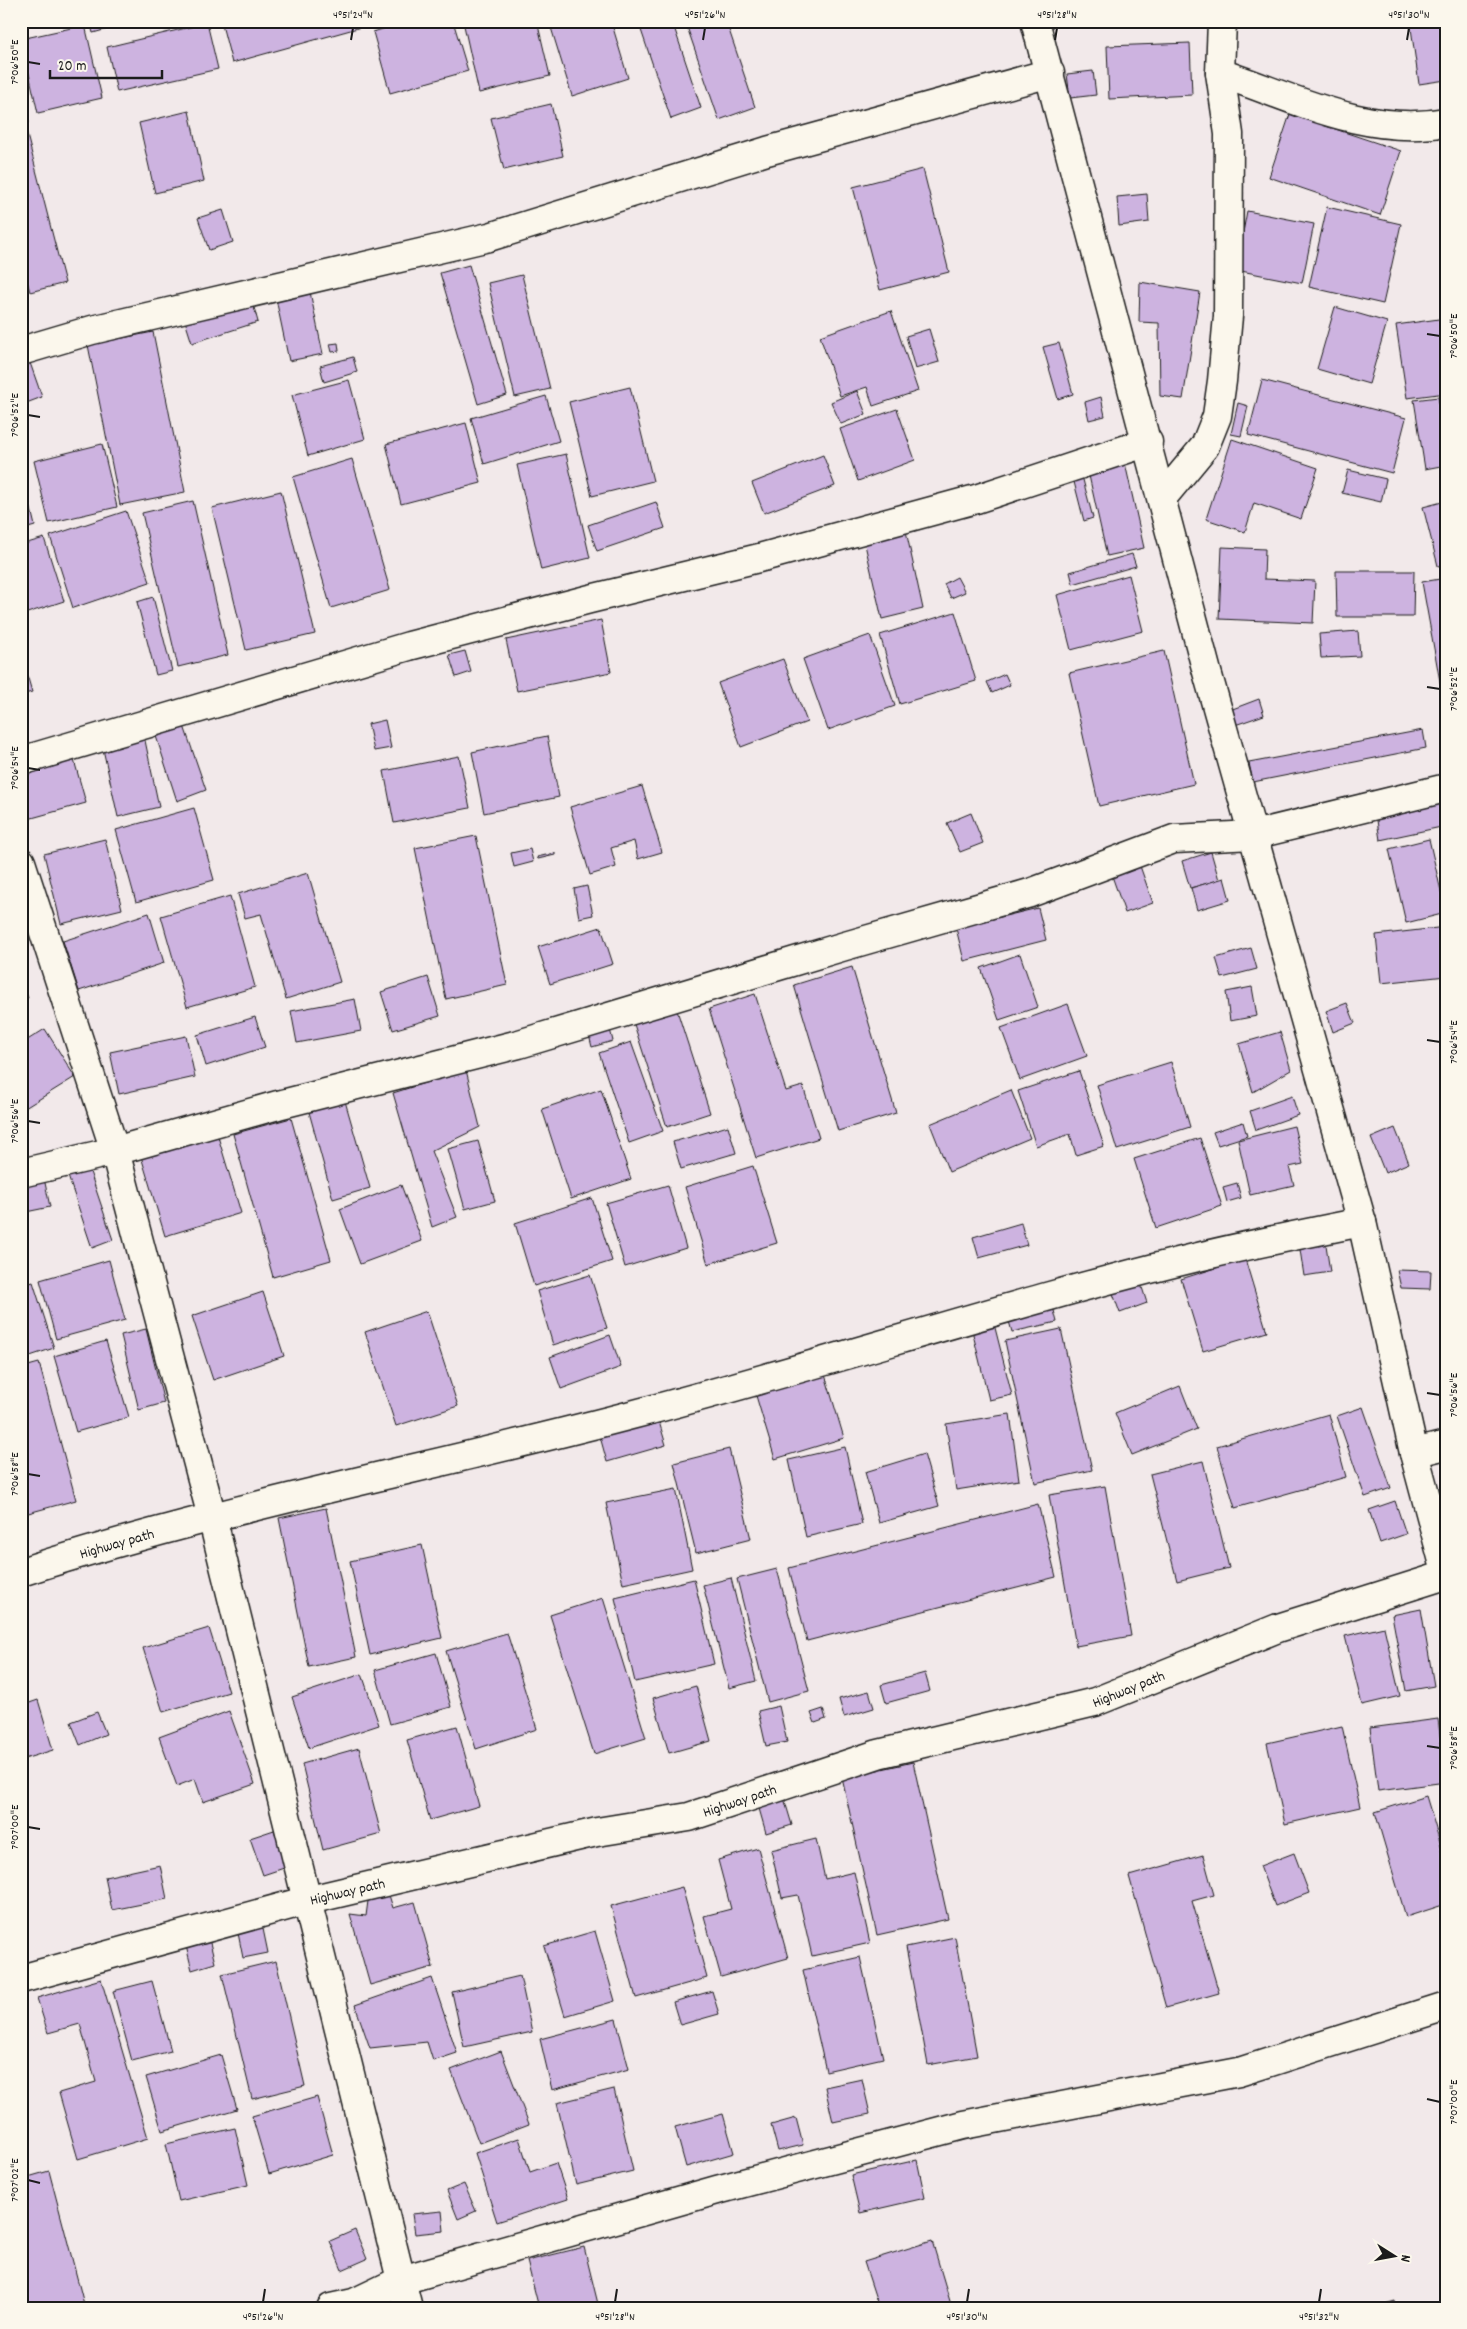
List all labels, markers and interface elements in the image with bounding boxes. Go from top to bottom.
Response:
text: 4°51'24"N [333,7,373,24]
text: 4°51'26"N [685,7,725,24]
text: 4°51'28"N [1037,7,1077,24]
text: 4°51'30"N [1388,7,1430,24]
text: 7°06'50"E [7,39,24,85]
scale bar [50,48,162,80]
text: 20 m [58,56,86,78]
text: 7°06'50"E [1446,313,1463,359]
text: 7°06'52"E [7,393,24,437]
text: 7°06'52"E [1446,667,1463,711]
text: 7°06'54"E [7,746,24,790]
text: 7°06'54"E [1446,1020,1463,1064]
text: 7°06'56"E [7,1098,24,1143]
text: 7°06'56"E [1446,1372,1463,1417]
text: 7°06'58"E [7,1452,24,1496]
street label: Highway path [77,1524,157,1566]
street label: Highway path [1089,1666,1169,1715]
text: 7°06'58"E [1446,1726,1463,1770]
street label: Highway path [700,1779,780,1825]
text: 7°07'00"E [7,1804,24,1849]
street label: Highway path [308,1873,388,1912]
text: 7°07'00"E [1446,2079,1463,2124]
text: 7°07'02"E [7,2158,24,2202]
north arrow [1370,2232,1420,2282]
text: N [1394,2253,1415,2263]
text: 4°51'26"N [243,2309,283,2326]
text: 4°51'28"N [595,2309,635,2326]
text: 4°51'30"N [946,2309,988,2326]
text: 4°51'32"N [1299,2309,1339,2326]

